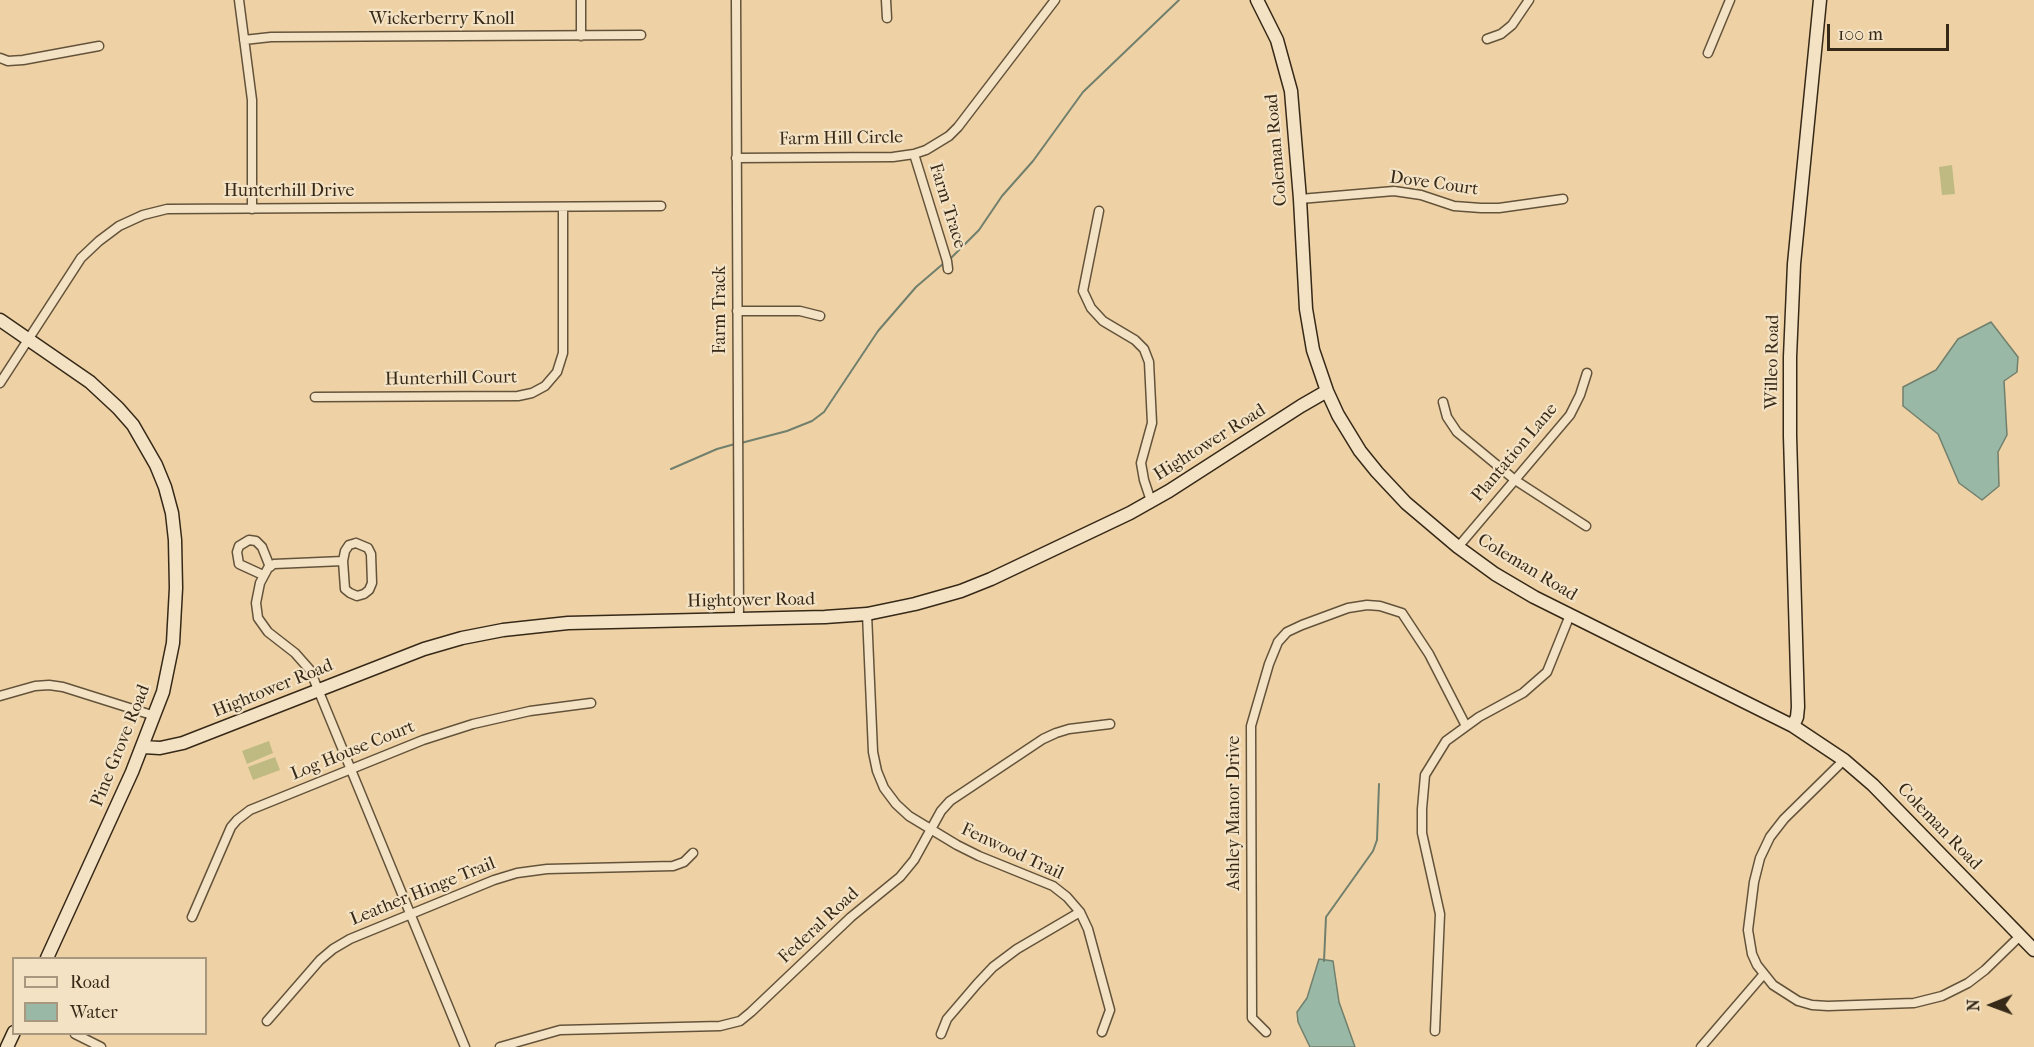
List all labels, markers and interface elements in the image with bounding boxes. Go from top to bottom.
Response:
street label: Wickerberry Knoll [369,9,515,31]
scale bar [1830,12,1952,50]
text: 100 m [1838,24,1883,45]
street label: Coleman Road [1261,93,1293,207]
street label: Farm Hill Circle [779,127,903,151]
street label: Farm Trace [924,161,970,251]
street label: Dove Court [1388,167,1480,201]
street label: Hunterhill Drive [224,181,354,203]
street label: Farm Track [710,266,732,354]
street label: Willeo Road [1761,314,1785,410]
street label: Hunterhill Court [385,367,517,391]
street label: Plantation Lane [1467,399,1563,507]
street label: Hightower Road [1150,400,1270,486]
street label: Coleman Road [1473,530,1581,606]
street label: Hightower Road [687,589,815,613]
street label: Hightower Road [210,655,336,723]
street label: Pine Grove Road [87,682,155,810]
street label: Log House Court [288,716,418,786]
street label: Ashley Manor Drive [1224,736,1246,890]
street label: Coleman Road [1892,779,1986,875]
street label: Fenwood Trail [957,819,1067,885]
street label: Leather Hinge Trail [347,853,499,931]
street label: Federal Road [774,883,864,969]
legend [12,957,207,1035]
text: Road [70,972,110,993]
north arrow [1962,975,2022,1035]
text: N [1964,999,1983,1012]
text: Water [70,1002,118,1023]

